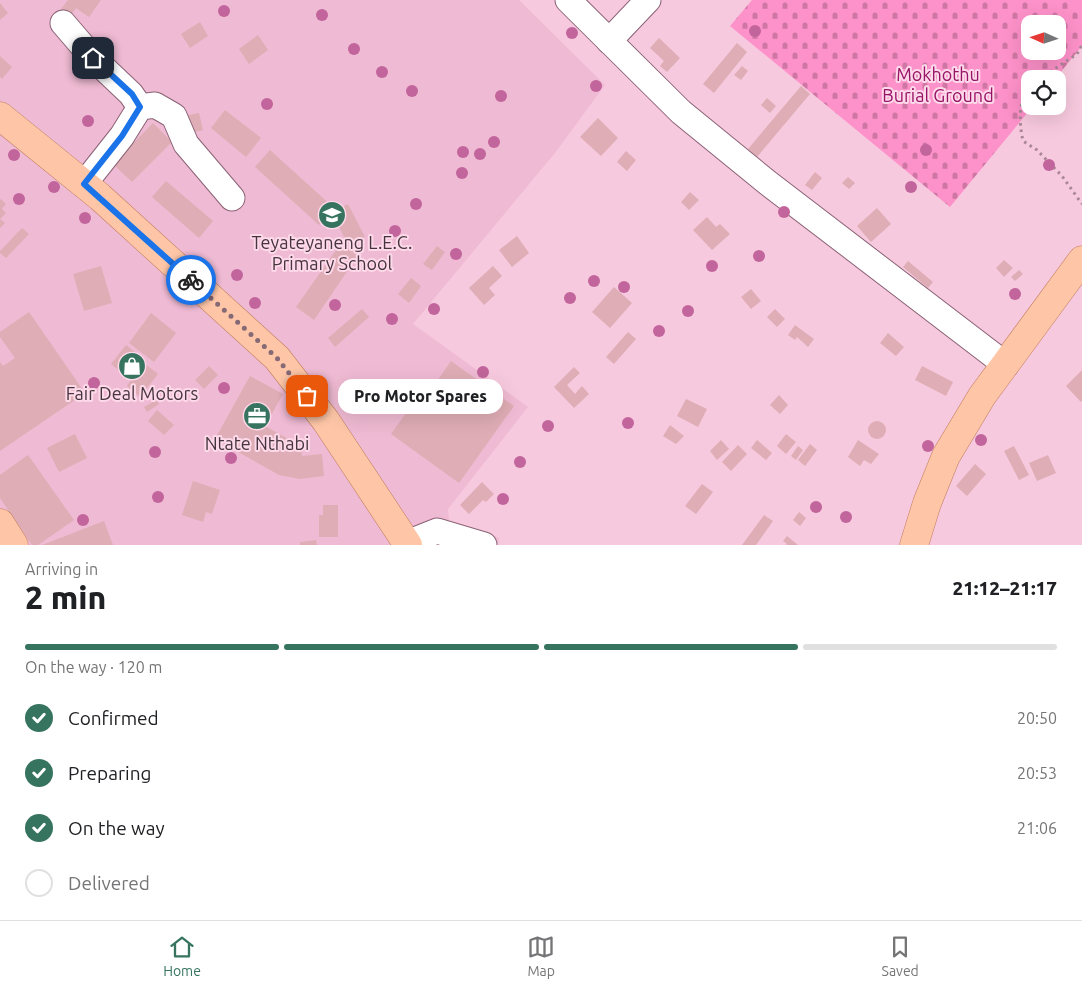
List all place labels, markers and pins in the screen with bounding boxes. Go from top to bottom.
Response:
pin [72,37,114,79]
school or university icon: Teyateyaneng L.E.C. Primary School [317,200,347,230]
place label: Teyateyaneng L.E.C. Primary School [251,232,413,273]
shop icon: Fair Deal Motors [117,351,147,381]
pin [286,375,328,417]
callout: Pro Motor Spares [337,378,502,414]
place label: Fair Deal Motors [66,383,198,403]
office icon: Ntate Nthabi [242,401,272,431]
place label: Ntate Nthabi [205,433,309,453]

